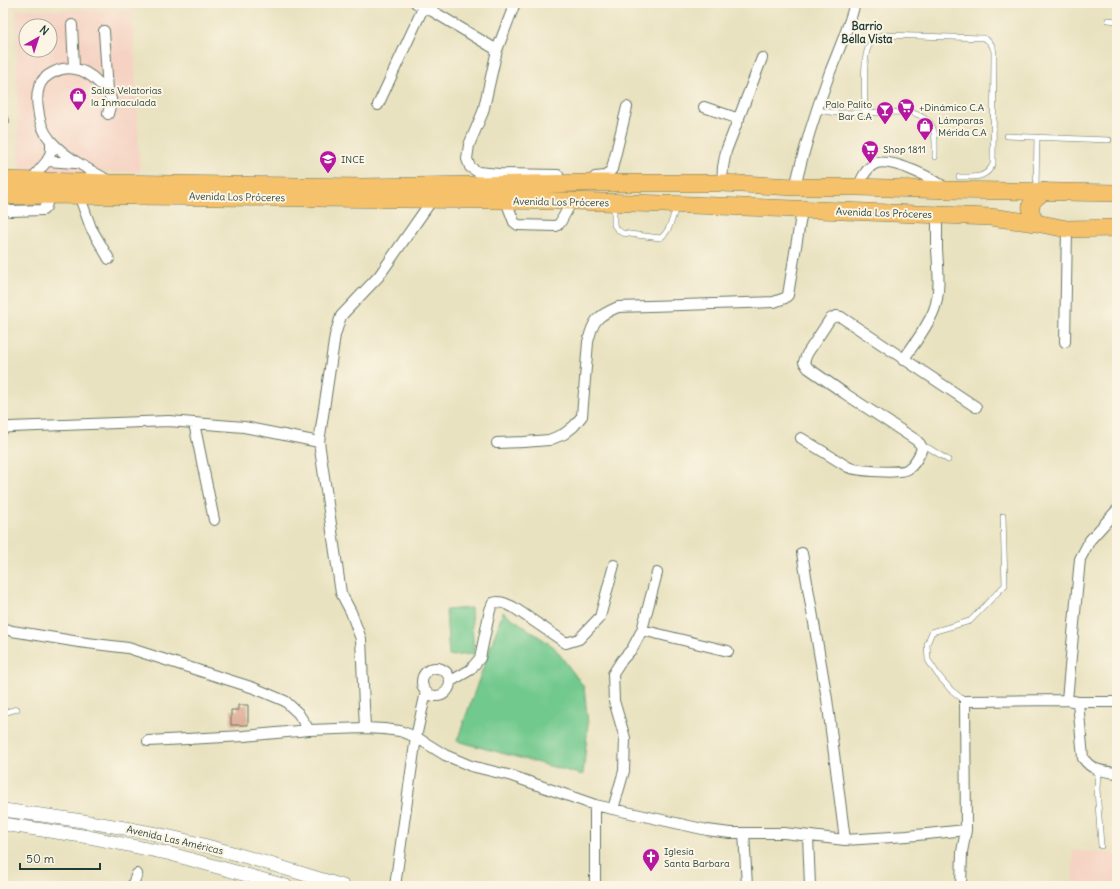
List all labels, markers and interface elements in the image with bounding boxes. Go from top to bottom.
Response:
north arrow [18,18,58,58]
district label: Barrio Bella Vista [841,19,893,46]
text: N [37,22,52,38]
place label: Salas Velatorias la Inmaculada [91,84,162,109]
shop icon: Salas Velatorias la Inmaculada [68,86,88,111]
supermarket icon: +Dinámico C.A [896,97,916,122]
place label: Palo Palito Bar C.A [825,98,873,123]
bar icon: Palo Palito Bar C.A [875,100,895,125]
place label: +Dinámico C.A [919,101,985,114]
place label: Lámparas Mérida C.A [938,114,987,139]
shop icon: Lámparas Mérida C.A [915,116,935,141]
supermarket icon: Shop 1811 [860,139,880,164]
place label: Shop 1811 [883,143,926,156]
school or university icon: INCE [318,149,338,174]
place label: INCE [341,153,365,166]
street label: Avenida Los Próceres [189,190,286,204]
street label: Avenida Los Próceres [513,195,610,209]
street label: Avenida Los Próceres [836,205,933,221]
street label: Avenida Las Américas [125,823,225,858]
scale bar [20,845,100,871]
place label: Iglesia Santa Barbara [664,845,730,870]
church icon: Iglesia Santa Barbara [641,847,661,872]
text: 50 m [26,851,55,866]

